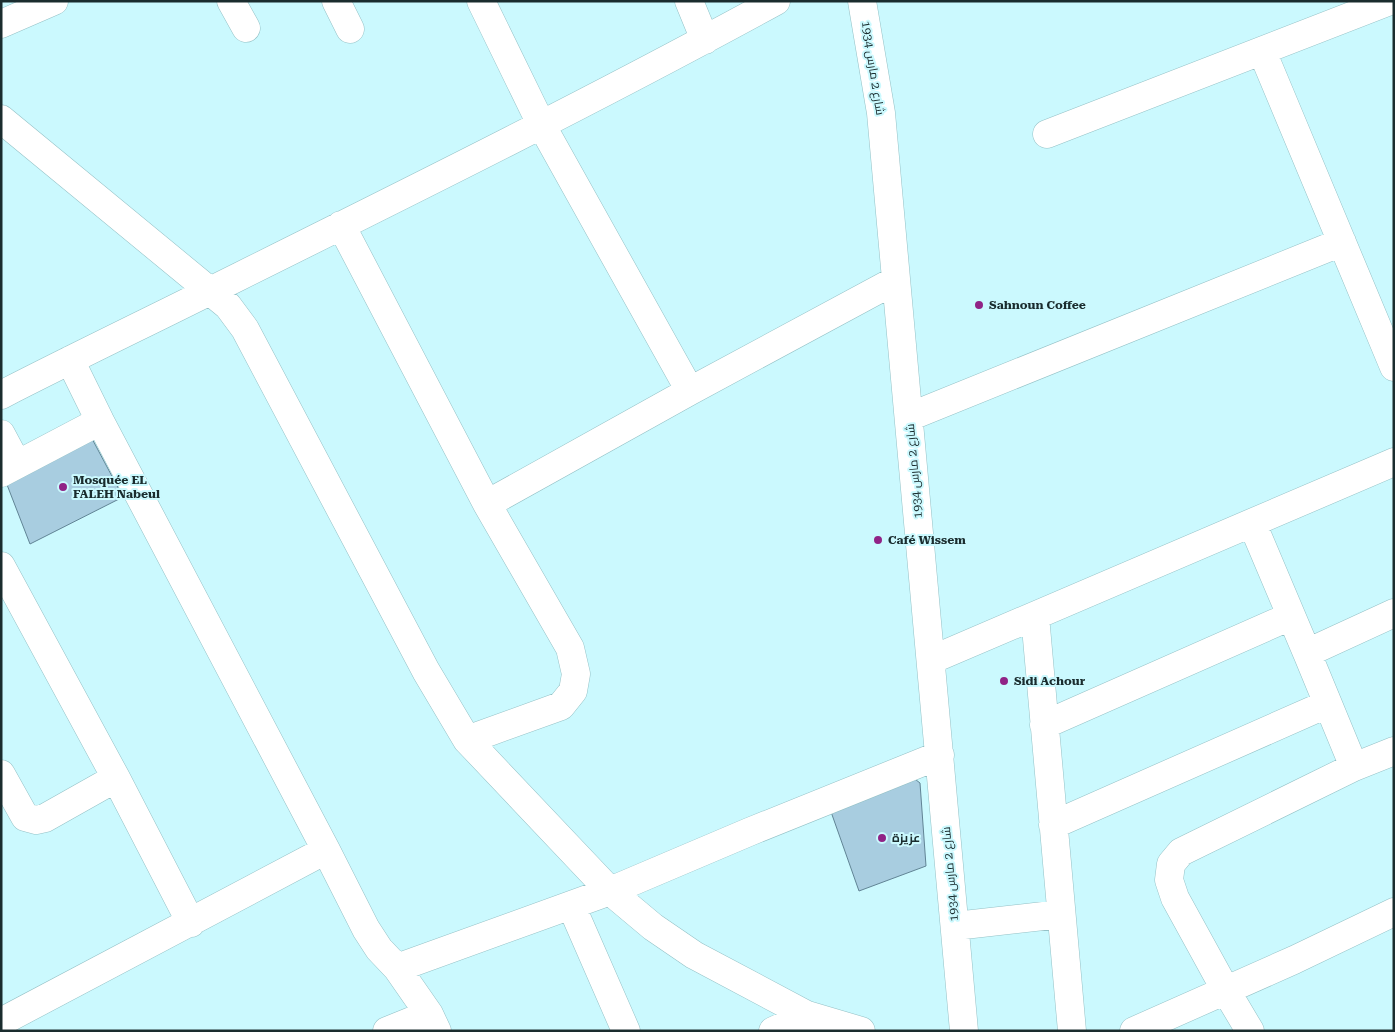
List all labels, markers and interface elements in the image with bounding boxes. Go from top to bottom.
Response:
street label: شارع 2 مارس 1934 [858,20,887,116]
place label: Sahnoun Coffee [989,298,1086,312]
marker: Sahnoun Coffee [973,299,985,311]
street label: شارع 2 مارس 1934 [903,423,926,519]
place label: Mosquée EL FALEH Nabeul [73,473,160,501]
marker: Mosquée EL FALEH Nabeul [57,481,69,493]
place label: Café Wissem [888,533,966,547]
marker: Café Wissem [872,534,884,546]
place label: Sidi Achour [1014,674,1086,688]
marker: Sidi Achour [998,675,1010,687]
street label: شارع 2 مارس 1934 [939,826,962,922]
place label: عزيزة [892,831,920,846]
marker: عزيزة [876,832,888,844]

